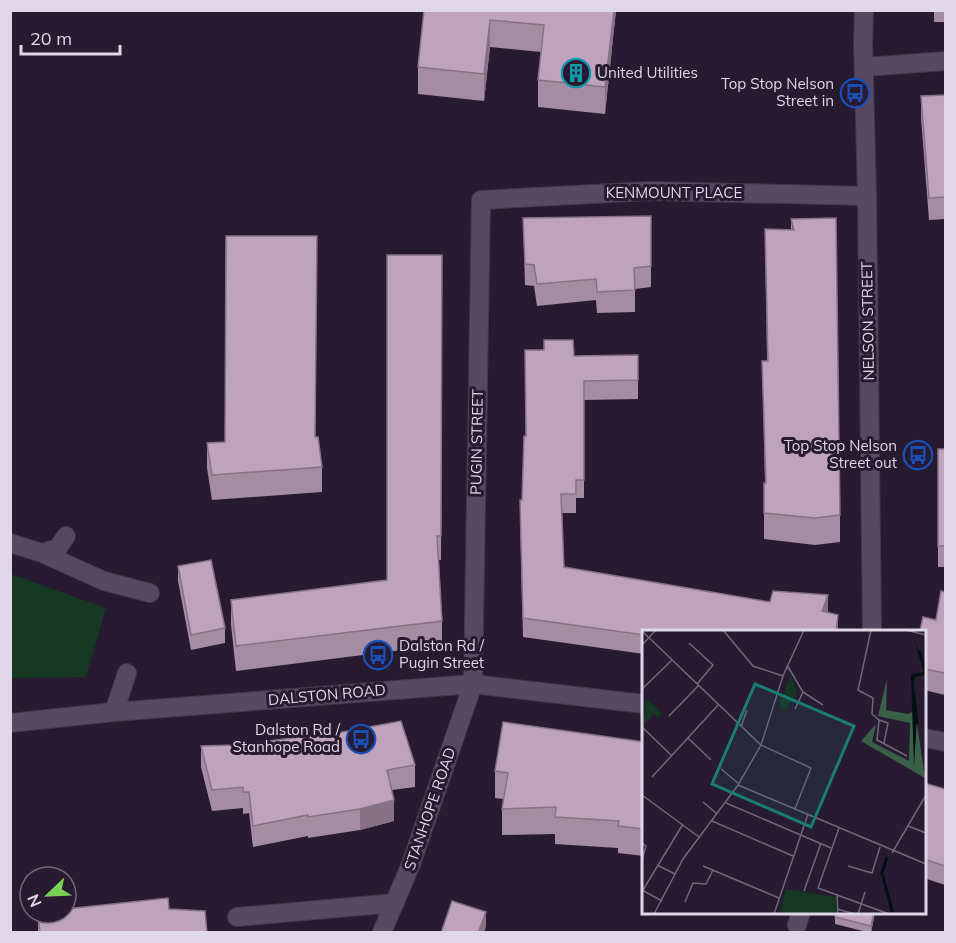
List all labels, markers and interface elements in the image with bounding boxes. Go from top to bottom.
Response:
scale bar [21,18,120,56]
text: 20 m [30,27,72,50]
building icon: United Utilities [560,57,592,89]
place label: United Utilities [597,63,698,82]
place label: Top Stop Nelson Street in [721,74,834,110]
bus stop icon: Top Stop Nelson Street in [839,77,871,109]
street label: KENMOUNT PLACE [606,183,743,202]
street label: NELSON STREET [857,261,878,381]
street label: PUGIN STREET [466,389,487,495]
place label: Top Stop Nelson Street out [784,436,897,472]
bus stop icon: Top Stop Nelson Street out [902,439,934,471]
inset map [642,630,926,913]
place label: Dalston Rd / Pugin Street [399,636,485,672]
bus stop icon: Dalston Rd / Pugin Street [362,639,394,671]
street label: DALSTON ROAD [267,680,387,709]
place label: Dalston Rd / Stanhope Road [232,720,341,756]
bus stop icon: Dalston Rd / Stanhope Road [345,723,377,755]
street label: STANHOPE ROAD [400,745,459,873]
north arrow [18,865,78,925]
text: N [23,891,46,910]

